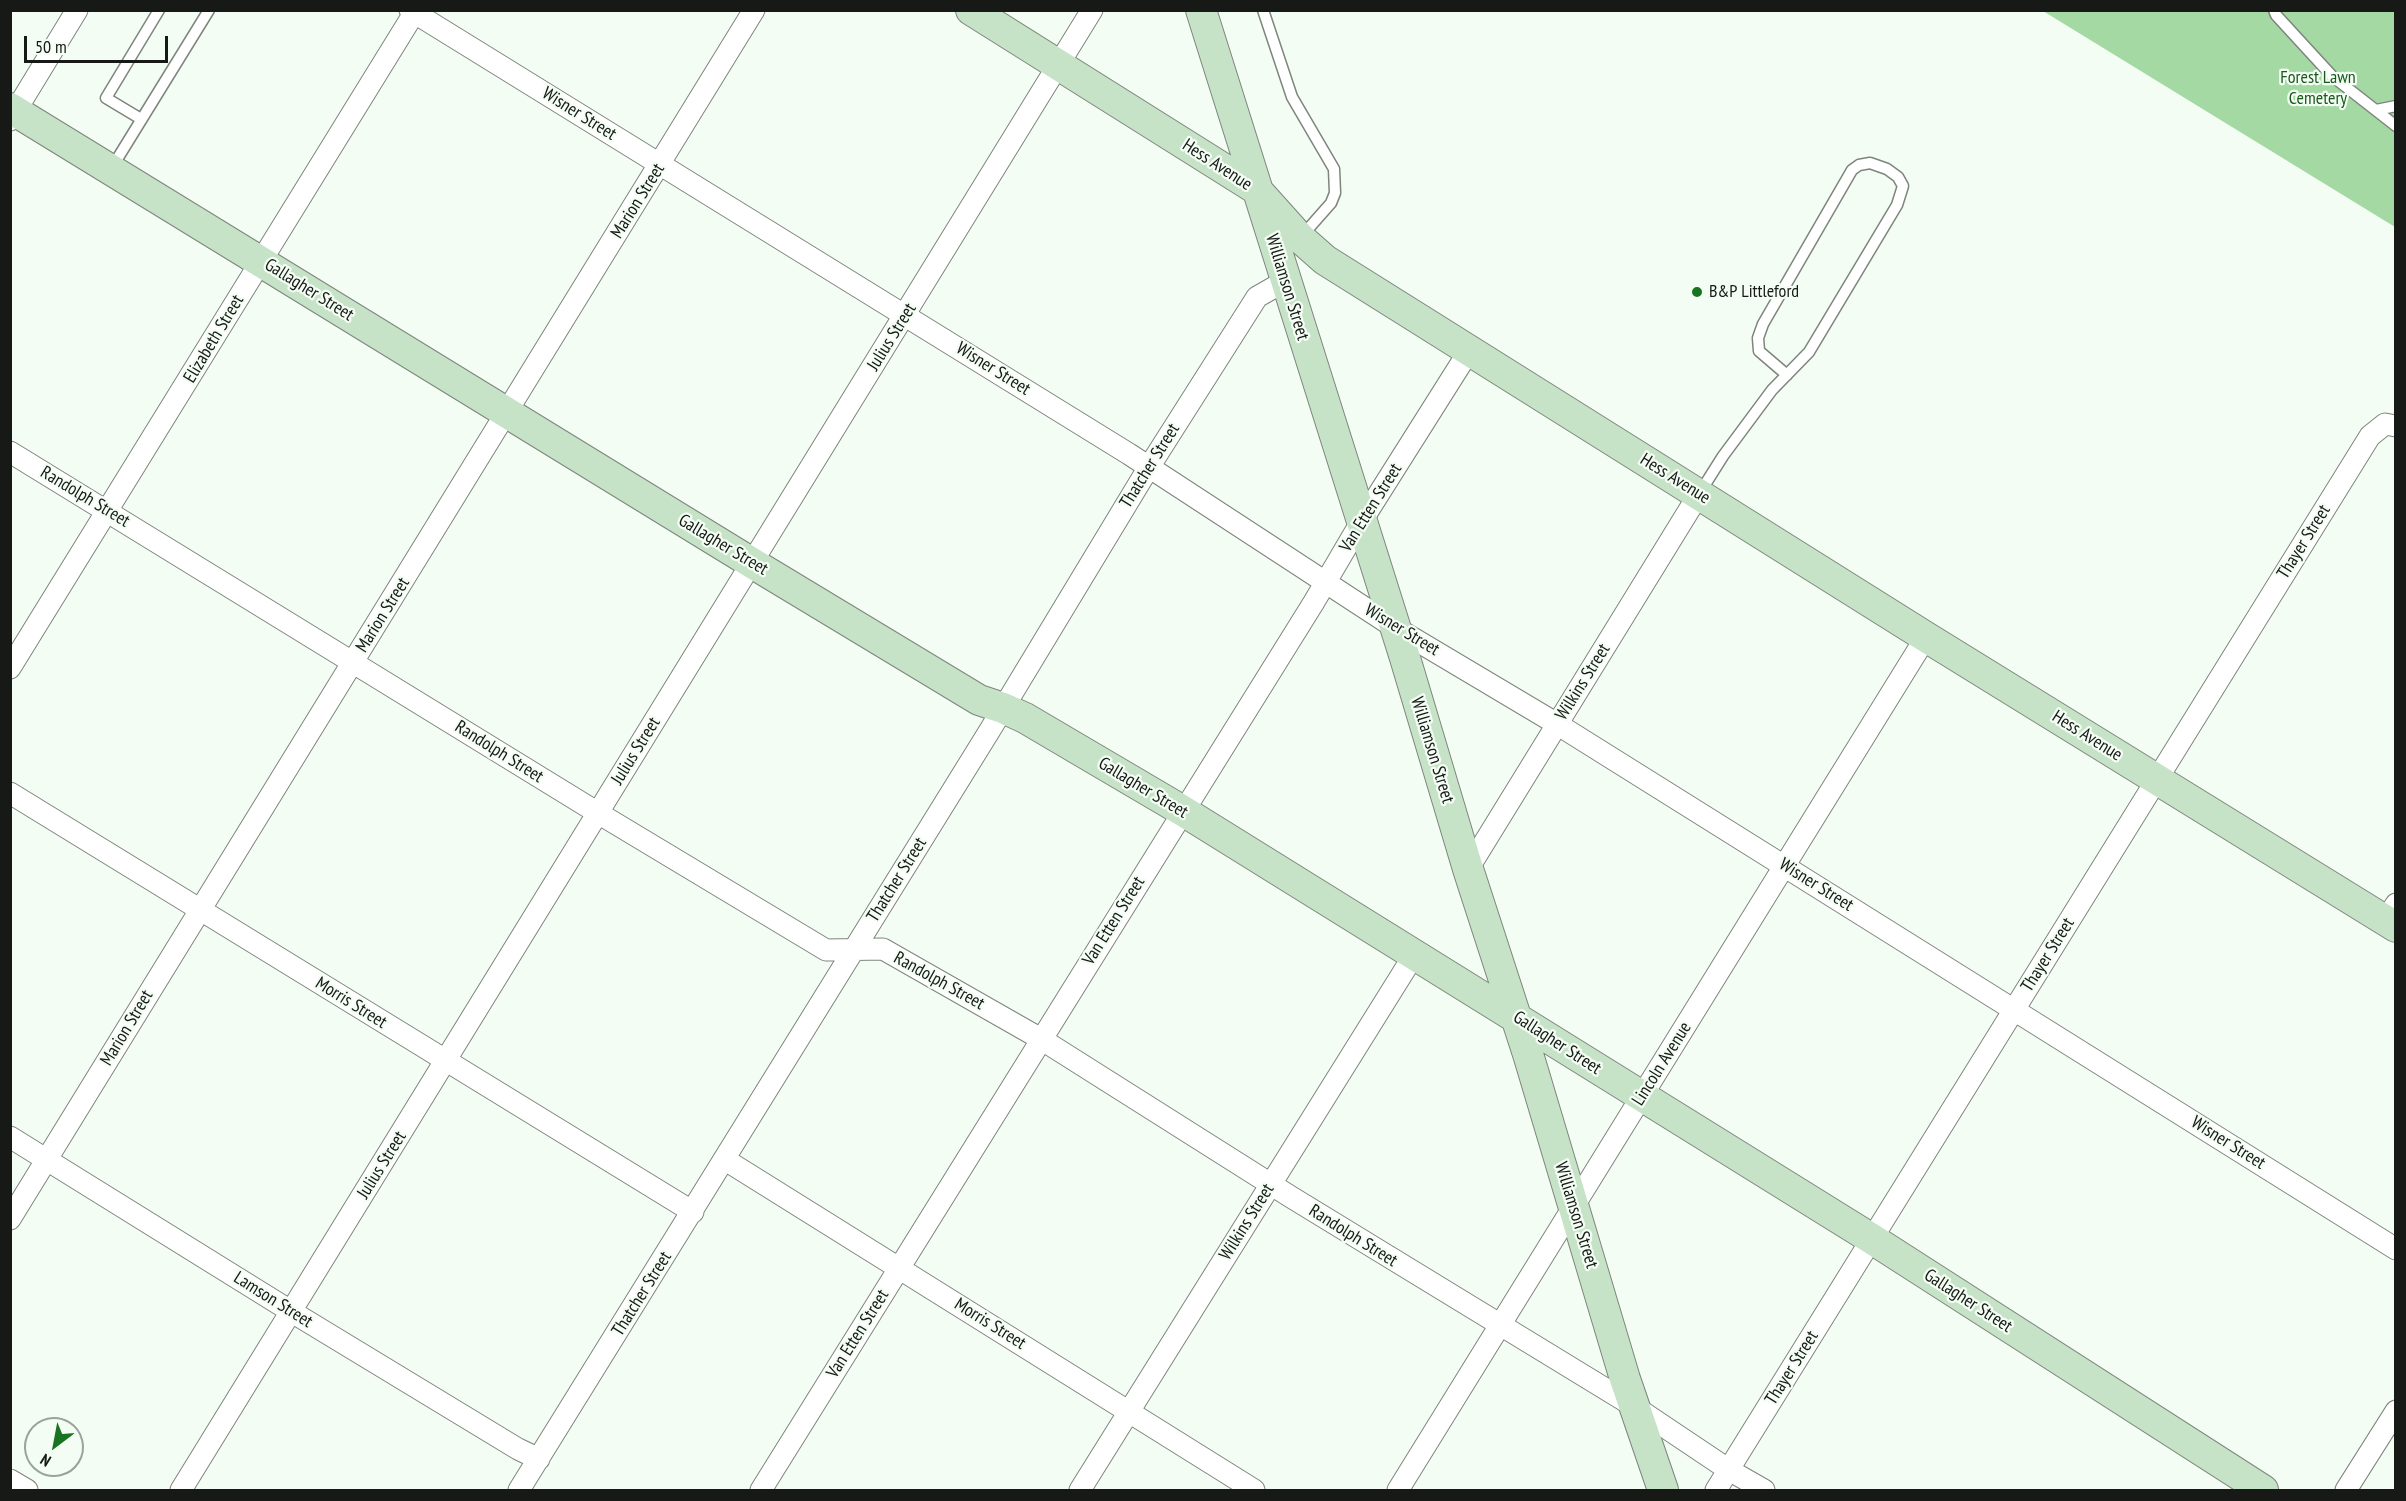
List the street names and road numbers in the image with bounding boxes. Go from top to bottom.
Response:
street label: Wisner Street [538,83,620,145]
street label: Hess Avenue [1178,135,1256,195]
street label: Marion Street [607,160,669,242]
street label: Williamson Street [1261,231,1313,343]
street label: Gallagher Street [261,254,357,326]
street label: Elizabeth Street [179,291,249,387]
street label: Julius Street [863,299,921,375]
street label: Wisner Street [952,338,1034,400]
street label: Thatcher Street [1115,420,1185,512]
street label: Hess Avenue [1636,449,1714,509]
street label: Van Etten Street [1335,460,1407,556]
street label: Randolph Street [36,462,134,532]
street label: Thayer Street [2273,501,2335,583]
street label: Gallagher Street [674,510,772,580]
street label: Marion Street [352,574,414,656]
street label: Wisner Street [1361,599,1443,661]
street label: Wilkins Street [1551,640,1615,724]
street label: Williamson Street [1406,694,1458,806]
street label: Hess Avenue [2048,706,2126,766]
street label: Julius Street [607,713,665,789]
street label: Randolph Street [451,716,547,788]
street label: Gallagher Street [1094,753,1192,823]
street label: Thatcher Street [862,834,932,926]
street label: Wisner Street [1775,854,1857,916]
street label: Van Etten Street [1078,873,1150,969]
street label: Thayer Street [2017,914,2079,996]
street label: Randolph Street [890,947,988,1015]
street label: Morris Street [311,973,391,1033]
street label: Marion Street [96,986,158,1070]
street label: Gallagher Street [1509,1006,1605,1080]
street label: Lincoln Avenue [1628,1018,1696,1110]
street label: Wisner Street [2187,1112,2269,1174]
street label: Julius Street [353,1127,411,1203]
street label: Williamson Street [1550,1159,1602,1271]
street label: Wilkins Street [1215,1180,1279,1264]
street label: Randolph Street [1305,1200,1401,1272]
street label: Thatcher Street [607,1248,677,1340]
street label: Gallagher Street [1920,1264,2016,1338]
street label: Lamson Street [230,1267,316,1333]
street label: Van Etten Street [822,1286,894,1382]
street label: Morris Street [950,1294,1030,1354]
street label: Thayer Street [1761,1327,1823,1409]

